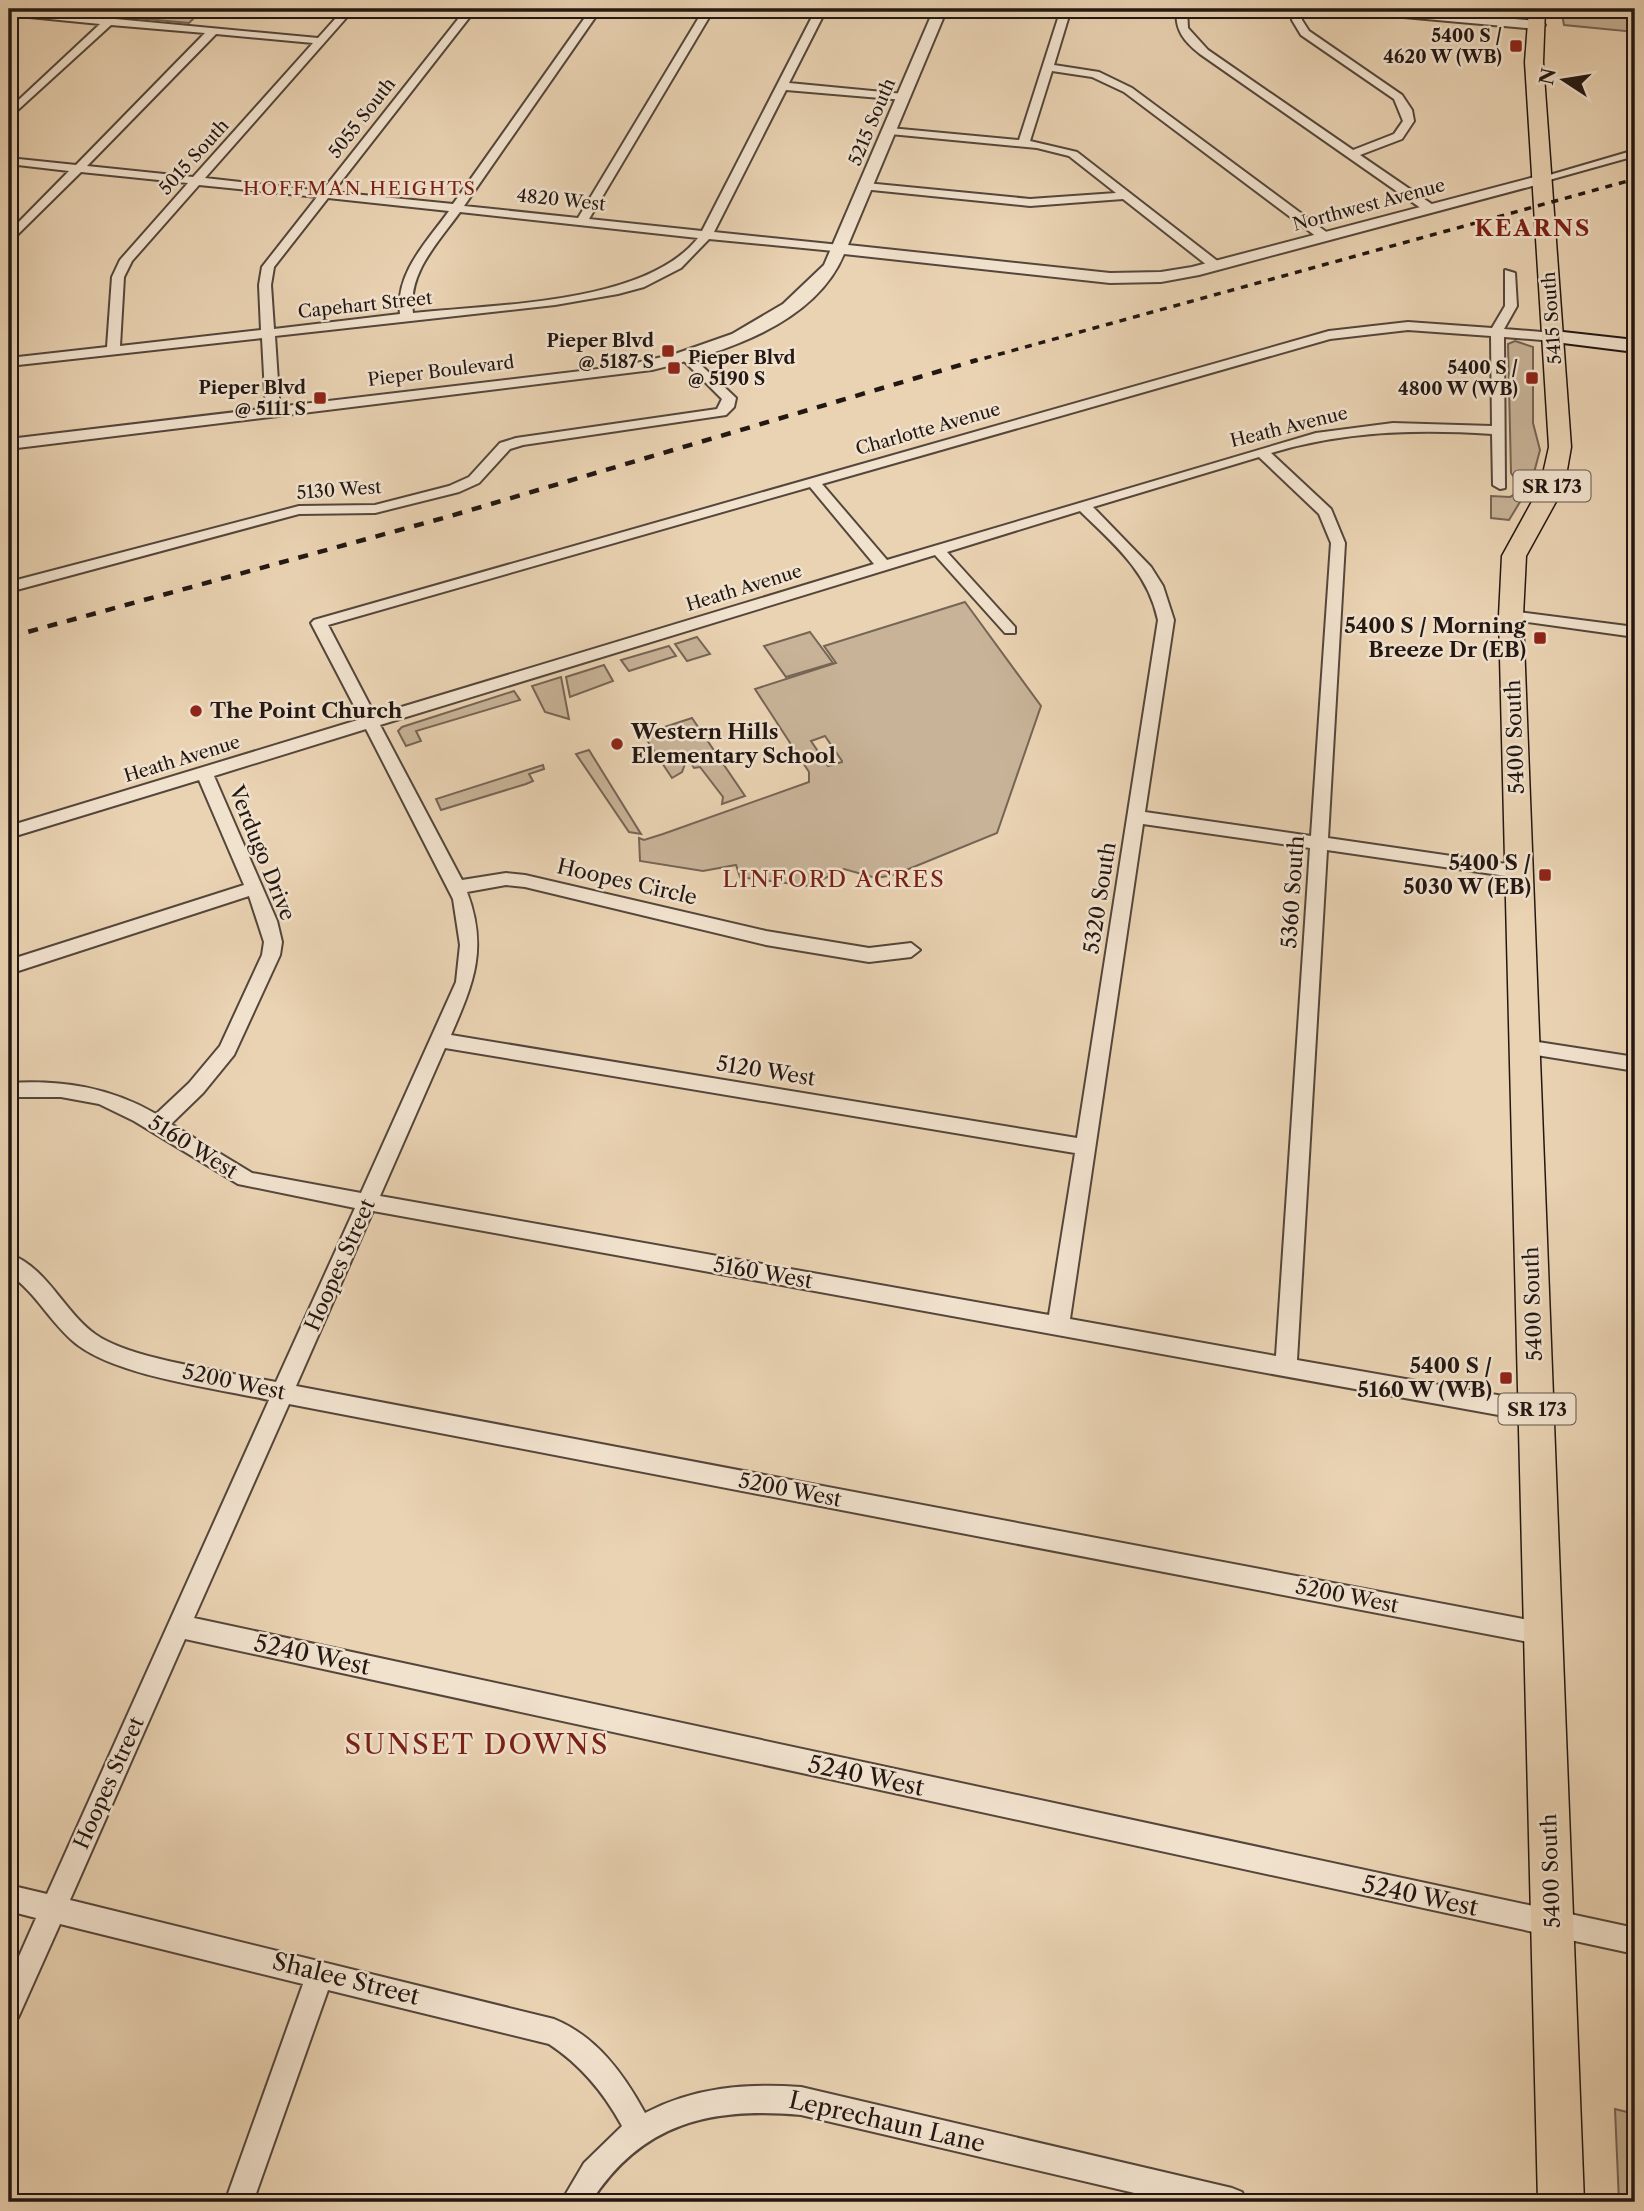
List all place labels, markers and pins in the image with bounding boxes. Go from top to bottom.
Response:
place label: 5400 S / 4620 W (WB) [1383,25,1502,68]
marker: 5400 S / 4620 W (WB) [1508,38,1524,54]
place label: Pieper Blvd @ 5187 S [546,330,654,373]
marker: Pieper Blvd @ 5187 S [660,343,676,359]
place label: Pieper Blvd @ 5190 S [688,347,796,390]
place label: 5400 S / 4800 W (WB) [1398,357,1518,400]
marker: Pieper Blvd @ 5190 S [666,360,682,376]
marker: 5400 S / 4800 W (WB) [1524,370,1540,386]
place label: Pieper Blvd @ 5111 S [198,377,306,420]
marker: Pieper Blvd @ 5111 S [312,390,328,406]
place label: 5400 S / Morning Breeze Dr (EB) [1344,613,1527,662]
marker: 5400 S / Morning Breeze Dr (EB) [1532,630,1548,646]
place label: The Point Church [210,698,403,723]
marker: The Point Church [188,703,204,719]
place label: Western Hills Elementary School [630,719,836,768]
marker: Western Hills Elementary School [609,736,625,752]
place label: 5400 S / 5030 W (EB) [1403,850,1531,899]
marker: 5400 S / 5030 W (EB) [1537,867,1553,883]
place label: 5400 S / 5160 W (WB) [1357,1353,1492,1402]
marker: 5400 S / 5160 W (WB) [1498,1370,1514,1386]

